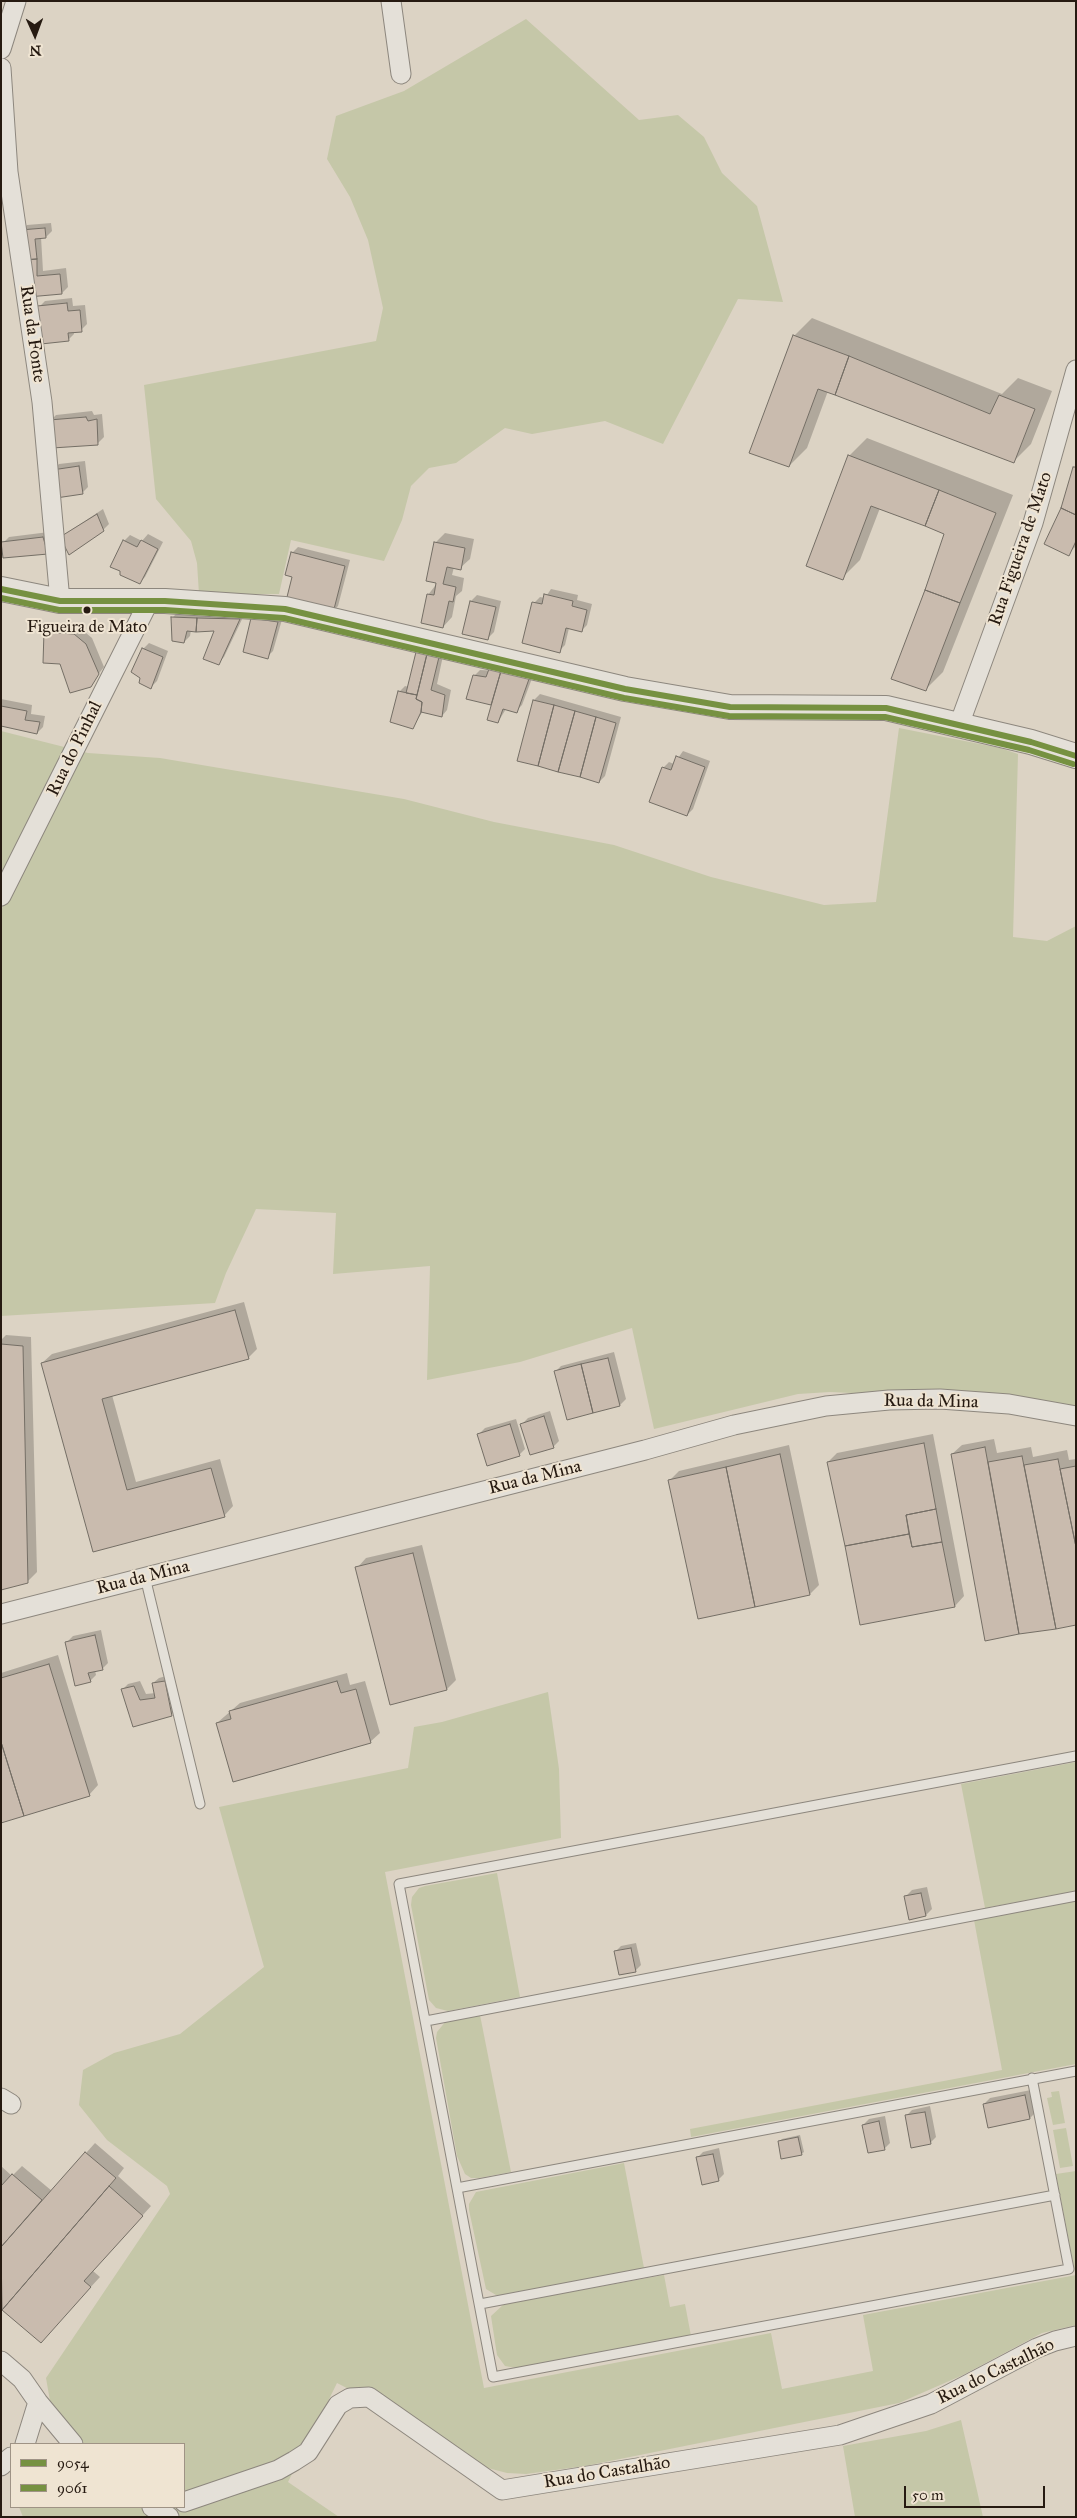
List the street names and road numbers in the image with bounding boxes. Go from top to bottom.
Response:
street label: Rua da Fonte [14,284,50,384]
street label: Rua Figueira de Mato [985,469,1057,629]
street label: Rua do Pinhal [43,698,107,800]
street label: Rua da Mina [883,1390,979,1414]
street label: Rua da Mina [486,1456,584,1500]
street label: Rua da Mina [94,1556,192,1600]
street label: Rua do Castalhão [934,2334,1058,2410]
street label: Rua do Castalhão [542,2452,672,2494]

